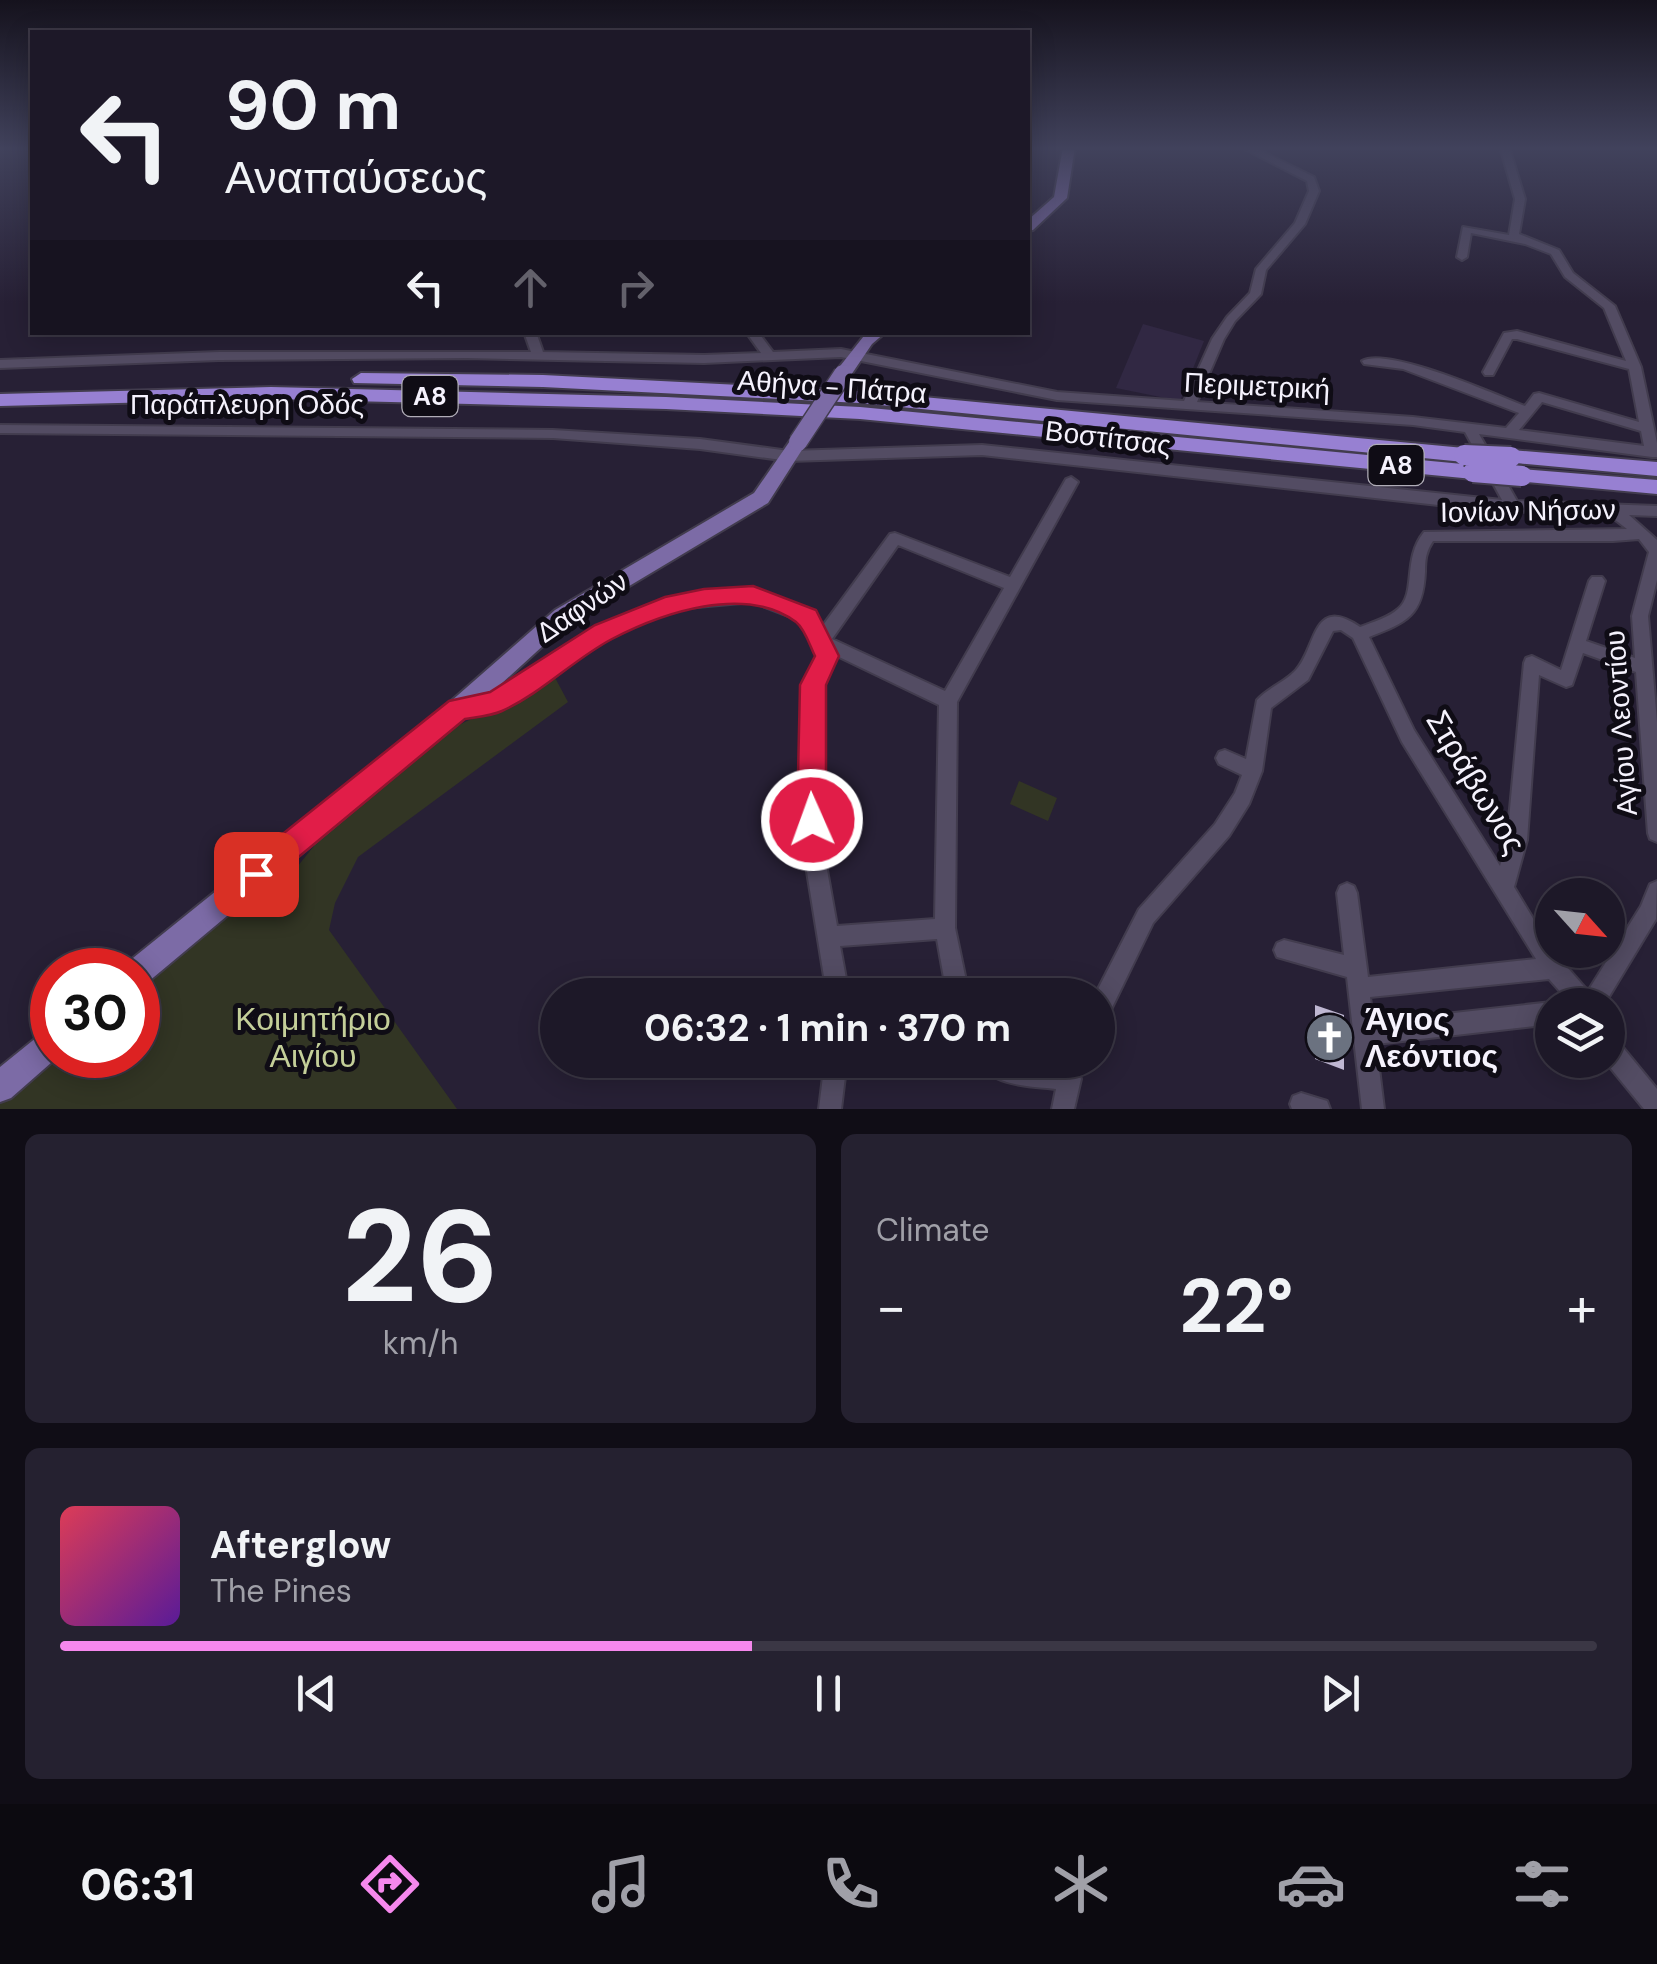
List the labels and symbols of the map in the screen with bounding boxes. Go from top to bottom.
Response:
street label: Αθήνα - Πάτρα [736,362,928,412]
street label: Περιμετρική [1183,364,1331,408]
road number: Α8 [402,376,458,416]
street label: Παράπλευρη Οδός [130,386,364,423]
street label: Βοστίτσας [1043,412,1173,464]
road number: Α8 [1368,445,1424,485]
street label: Ιονίων Νήσων [1440,491,1616,531]
street label: Δαφνών [529,563,635,651]
street label: Αγίου Λεοντίου [1596,629,1646,817]
street label: Στράβωνος [1417,703,1535,861]
position arrow [760,768,864,872]
pin [214,832,299,917]
north arrow [1535,878,1625,968]
speed limit sign: 30 [30,948,160,1078]
park label: Κοιμητήριο Αιγίου [235,998,391,1077]
place label: Άγιος Λεόντιος [1365,998,1498,1077]
church icon: Άγιος Λεόντιος [1304,1011,1356,1063]

